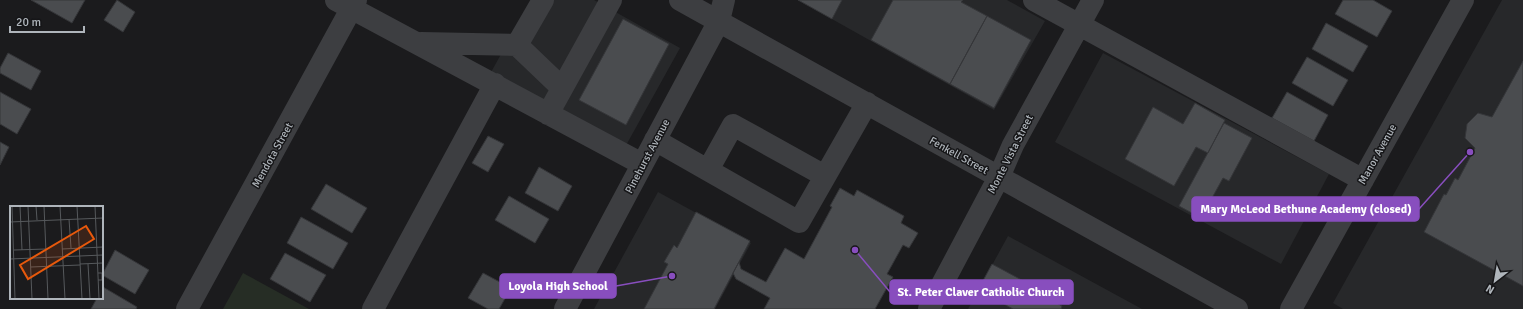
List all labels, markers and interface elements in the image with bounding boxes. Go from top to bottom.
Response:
scale bar [10,8,84,34]
text: 20 m [16,15,41,30]
street label: Monte Vista Street [985,112,1036,196]
street label: Pinehurst Avenue [622,117,672,196]
street label: Mendota Street [249,120,296,190]
street label: Manor Avenue [1355,122,1399,187]
street label: Fenkell Street [927,134,991,177]
callout: Mary McLeod Bethune Academy (closed) [1192,197,1419,221]
text: Mary McLeod Bethune Academy (closed) [1200,202,1412,217]
inset map [10,206,103,299]
north arrow [1475,261,1515,301]
callout: Loyola High School [500,274,616,298]
text: Loyola High School [508,279,608,294]
callout: St. Peter Claver Catholic Church [890,280,1073,304]
text: N [1483,282,1497,297]
text: St. Peter Claver Catholic Church [897,285,1065,300]

